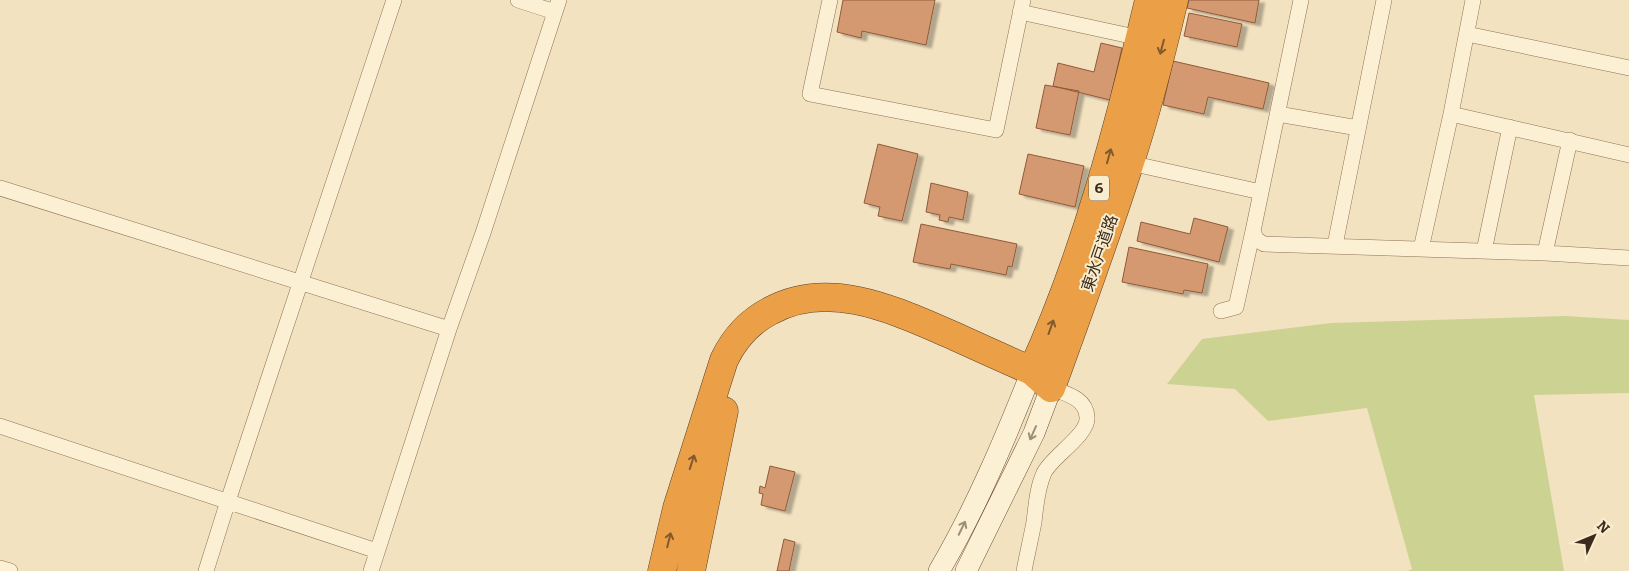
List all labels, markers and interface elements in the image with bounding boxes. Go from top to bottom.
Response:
one-way arrow [1157,39,1166,55]
one-way arrow [1105,149,1114,165]
road number: 6 [1089,176,1109,200]
street label: 東水戸道路 [1077,212,1121,294]
one-way arrow [1047,319,1056,335]
one-way arrow [1027,425,1037,440]
one-way arrow [688,454,697,470]
north arrow [1569,511,1619,561]
text: N [1593,518,1613,537]
one-way arrow [958,521,967,536]
one-way arrow [665,532,674,548]

